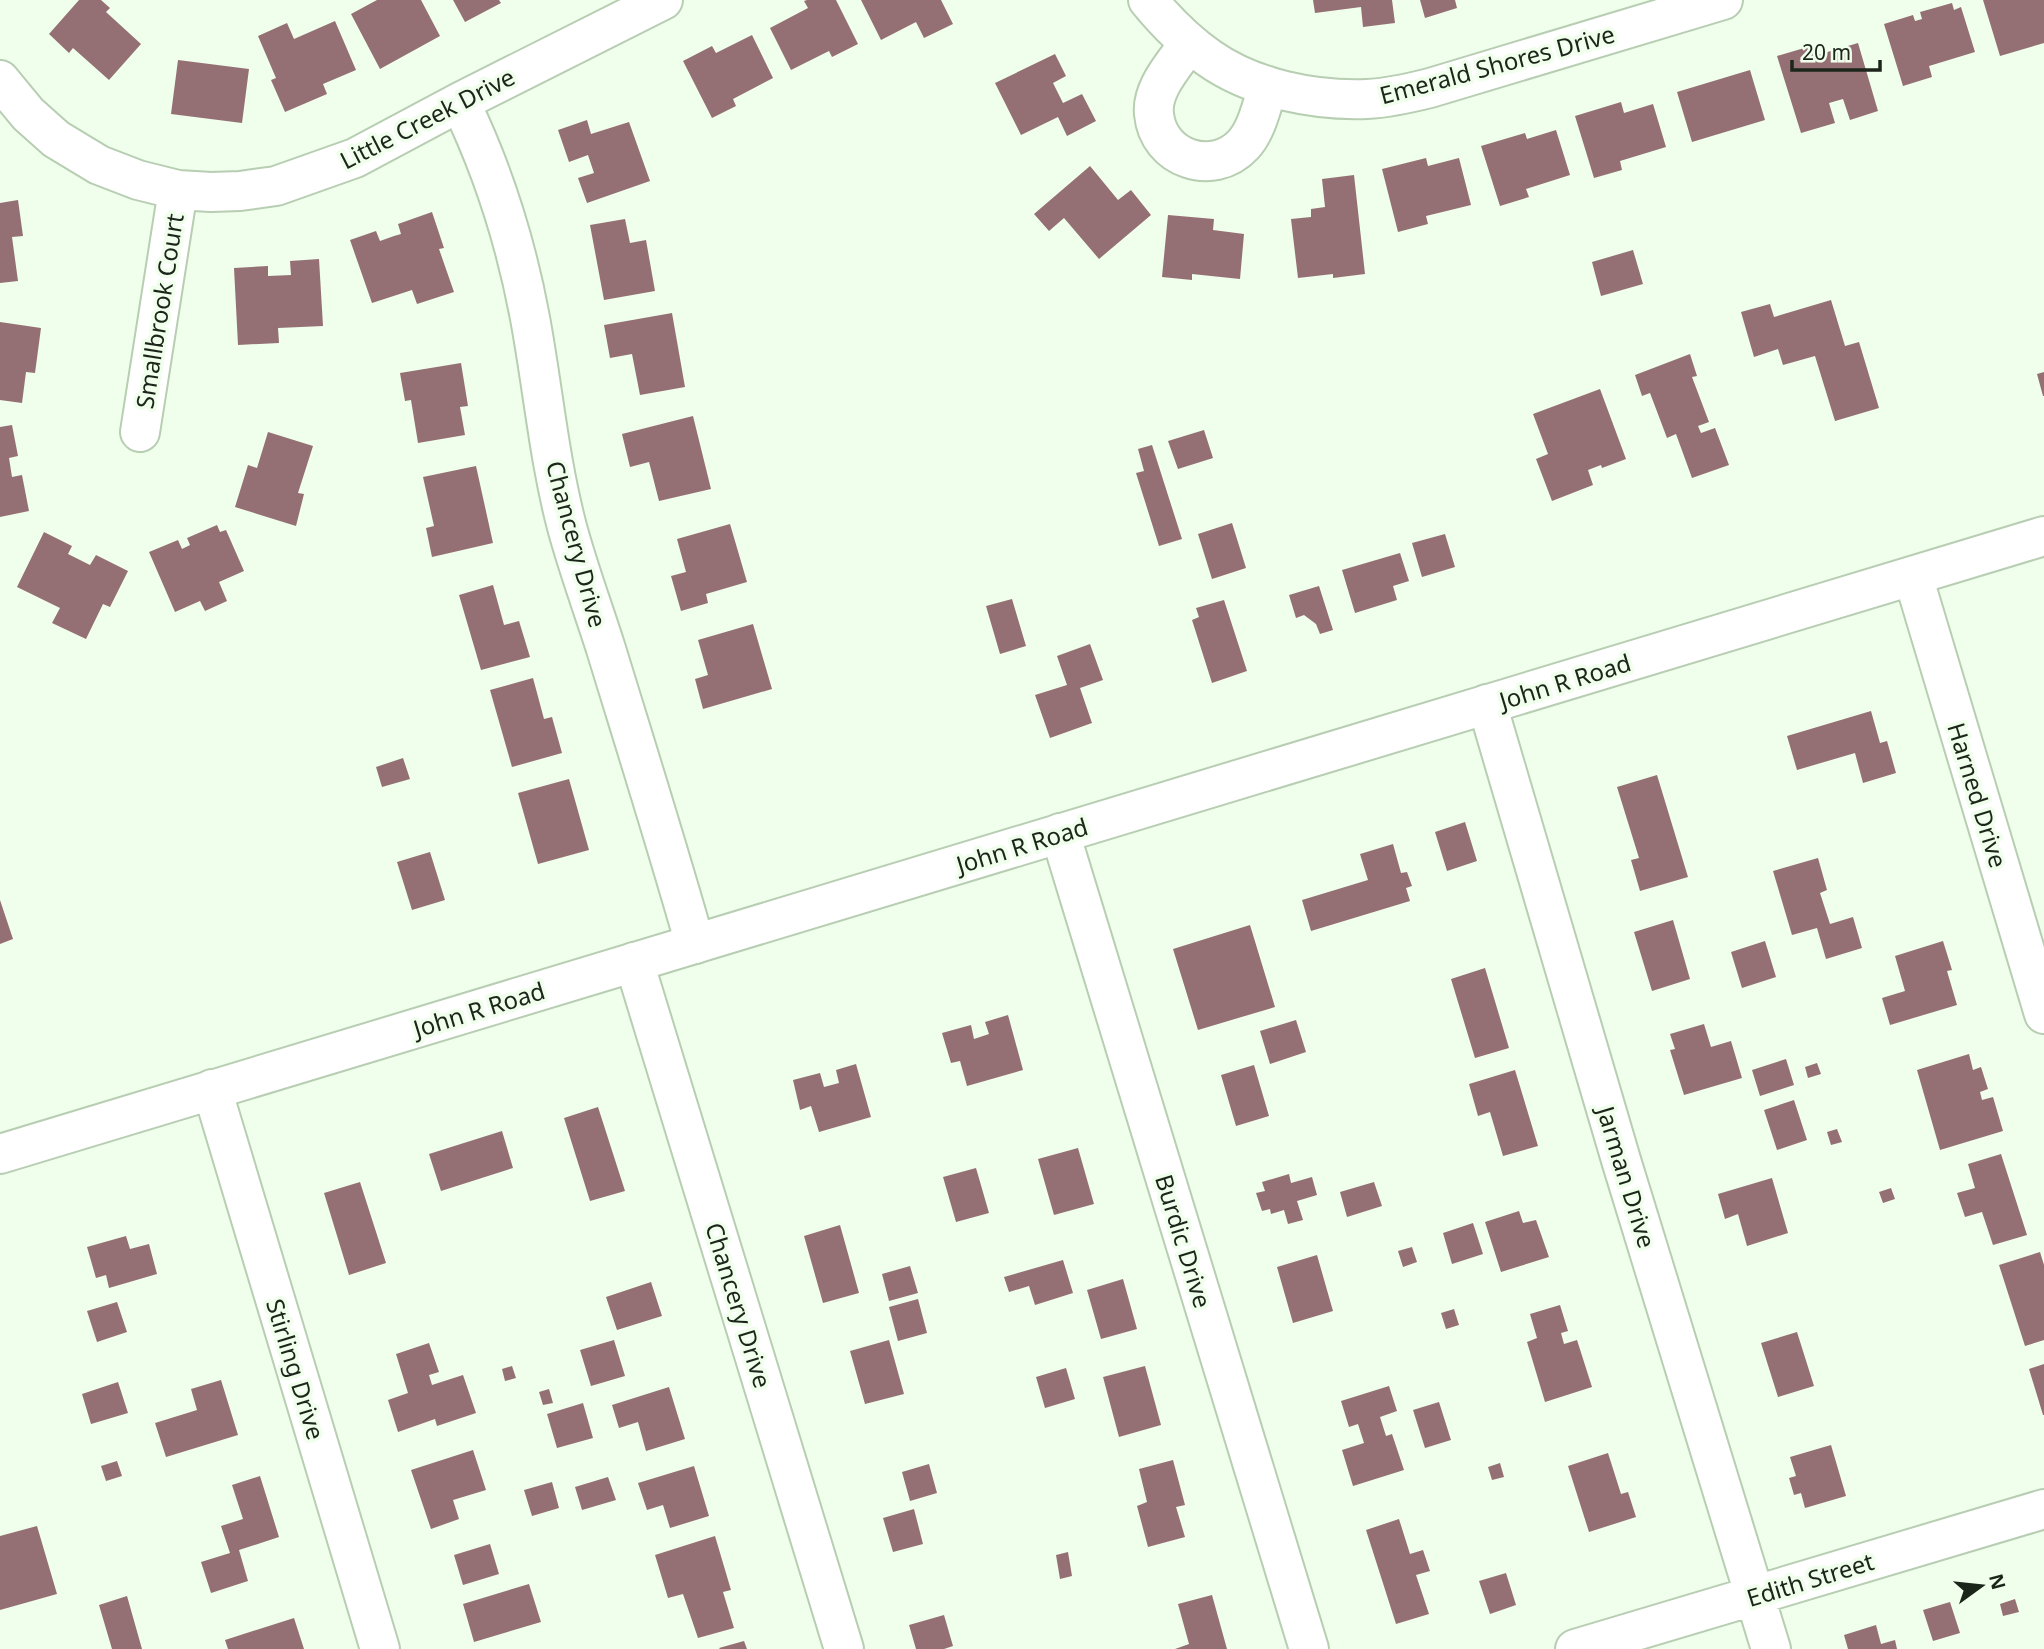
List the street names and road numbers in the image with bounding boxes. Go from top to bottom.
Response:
street label: Emerald Shores Drive [1376,17,1618,111]
street label: Little Creek Drive [334,60,520,176]
street label: Smallbrook Court [127,211,191,411]
street label: Chancery Drive [539,457,615,631]
street label: John R Road [1493,645,1635,717]
street label: Harned Drive [1940,719,2016,871]
street label: John R Road [950,809,1092,881]
street label: John R Road [407,973,549,1045]
street label: Jarman Drive [1589,1100,1664,1252]
street label: Burdic Drive [1148,1170,1220,1312]
street label: Chancery Drive [698,1218,780,1392]
street label: Stirling Drive [259,1295,333,1443]
street label: Edith Street [1743,1544,1878,1614]

